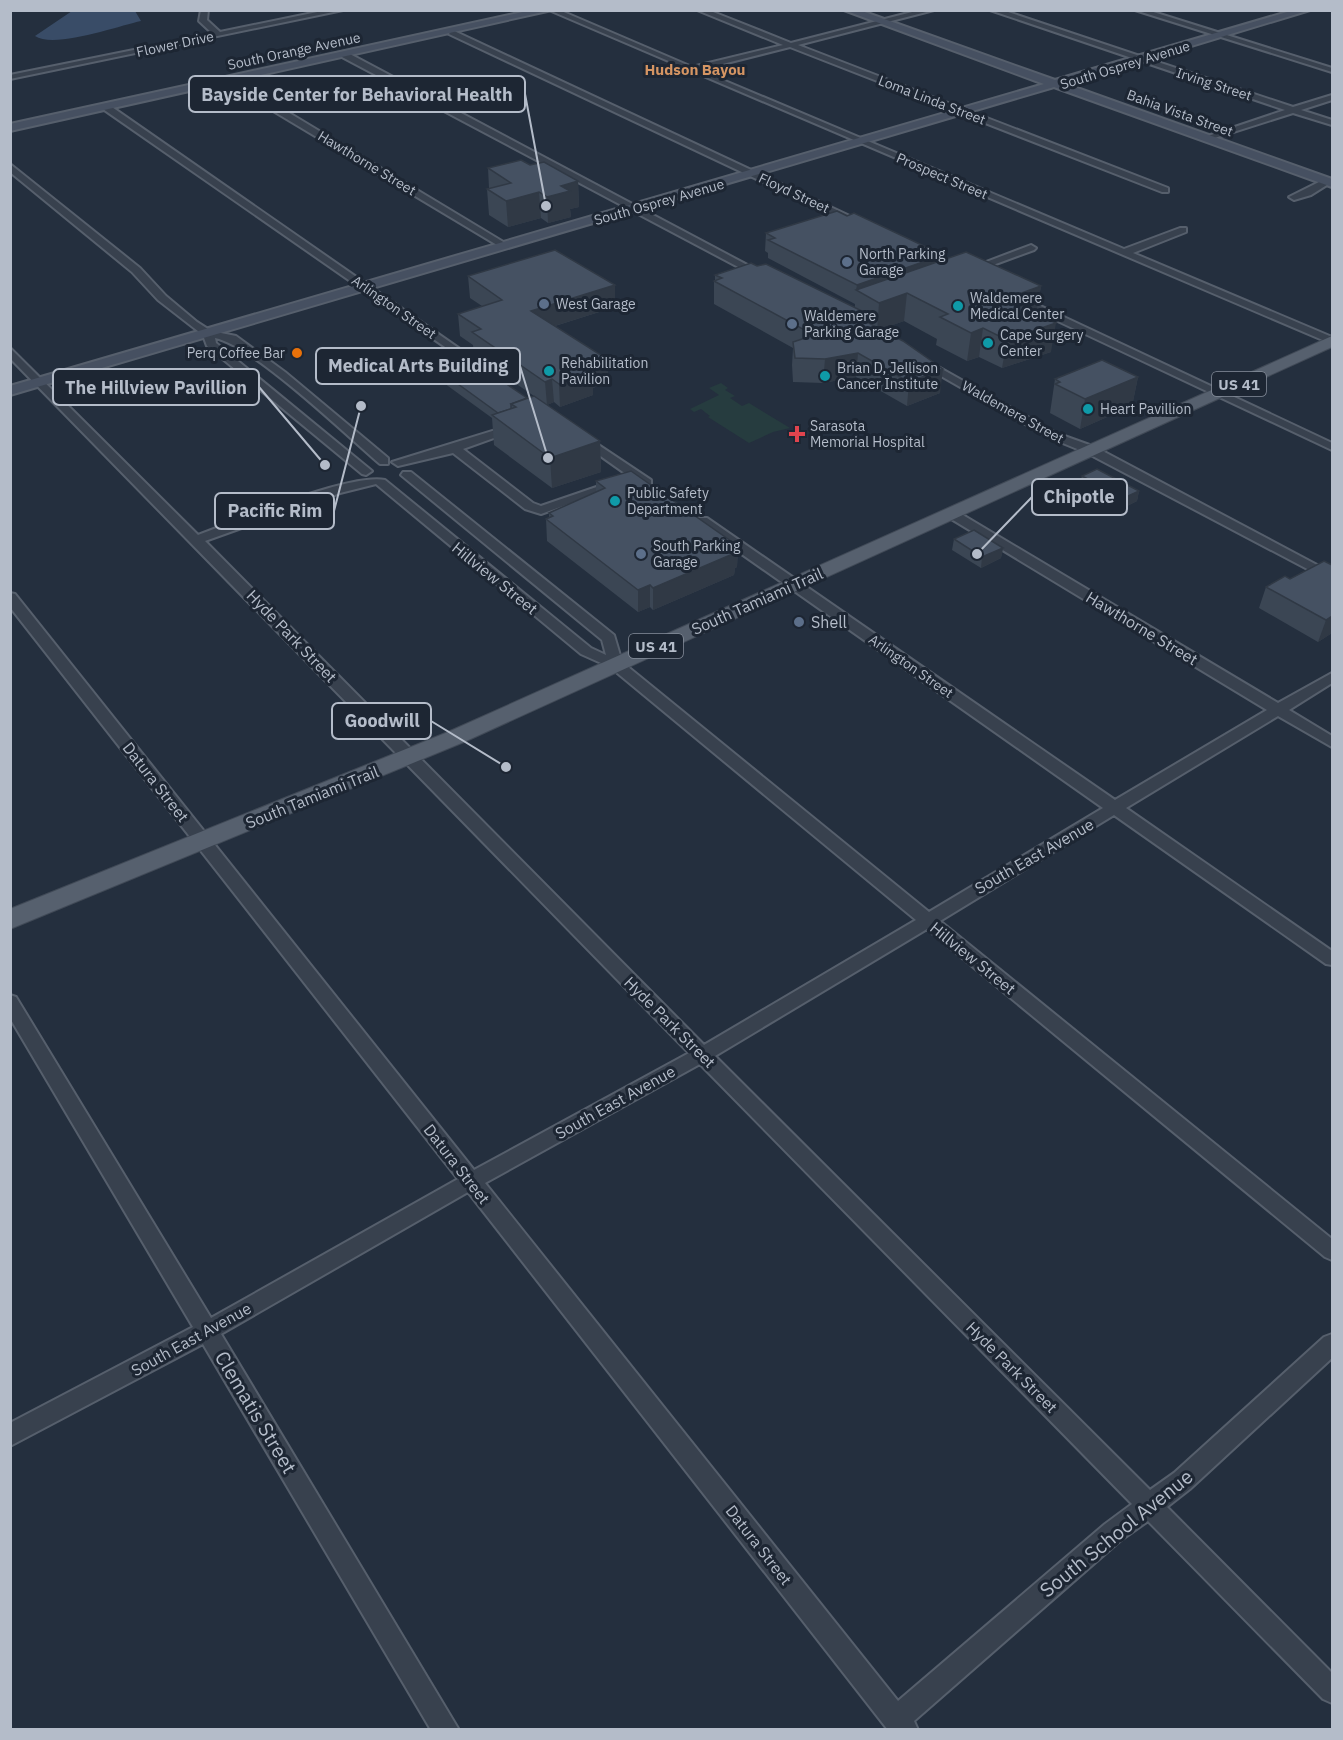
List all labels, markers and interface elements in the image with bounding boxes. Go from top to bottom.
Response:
street label: Flower Drive [135,27,216,61]
street label: South Orange Avenue [226,28,362,74]
street label: South Osprey Avenue [1058,37,1192,93]
district label: Hudson Bayou [644,60,746,79]
street label: Irving Street [1174,63,1254,105]
street label: Loma Linda Street [876,71,988,129]
callout: Bayside Center for Behavioral Health [189,76,525,112]
text: Bayside Center for Behavioral Health [201,83,513,106]
street label: Bahia Vista Street [1124,85,1236,141]
street label: Hawthorne Street [315,127,419,199]
street label: Prospect Street [894,149,990,203]
street label: Floyd Street [756,169,832,217]
street label: South Osprey Avenue [592,175,727,229]
place label: North Parking Garage [859,245,946,279]
marker: North Parking Garage [840,255,854,269]
street label: Arlington Street [348,271,440,343]
place label: Waldemere Medical Center [970,289,1064,323]
place label: West Garage [556,295,636,313]
marker: West Garage [537,297,551,311]
marker: Waldemere Medical Center [951,299,965,313]
place label: Waldemere Parking Garage [804,307,900,341]
marker: Waldemere Parking Garage [785,317,799,331]
place label: Cape Surgery Center [1000,326,1083,360]
marker: Cape Surgery Center [981,336,995,350]
place label: Perq Coffee Bar [187,344,285,362]
marker: Perq Coffee Bar [290,346,304,360]
callout: Medical Arts Building [316,348,520,384]
text: Medical Arts Building [328,354,508,377]
place label: Rehabilitation Pavilion [561,354,648,388]
place label: Brian D, Jellison Cancer Institute [837,359,939,393]
marker: Rehabilitation Pavilion [542,364,556,378]
callout: The Hillview Pavillion [53,369,259,405]
marker: Brian D, Jellison Cancer Institute [818,369,832,383]
road number: US 41 [1212,372,1266,396]
text: The Hillview Pavillion [65,376,247,399]
street label: Waldemere Street [959,377,1067,447]
place label: Heart Pavillion [1100,400,1191,418]
marker: Heart Pavillion [1081,402,1095,416]
place label: Sarasota Memorial Hospital [810,417,925,451]
marker: Sarasota Memorial Hospital [788,425,806,443]
callout: Chipotle [1032,479,1127,515]
place label: Public Safety Department [627,484,709,518]
text: Chipotle [1043,485,1115,508]
callout: Pacific Rim [215,493,334,529]
marker: Public Safety Department [608,494,622,508]
text: Pacific Rim [228,499,322,522]
street label: Hillview Street [448,537,542,619]
place label: South Parking Garage [653,537,741,571]
marker: South Parking Garage [634,547,648,561]
street label: South Tamiami Trail [688,563,826,639]
street label: Hyde Park Street [243,585,341,687]
street label: Hawthorne Street [1082,587,1202,669]
place label: Shell [811,612,847,632]
marker: Shell [792,615,806,629]
street label: Arlington Street [865,630,957,702]
road number: US 41 [629,634,683,658]
callout: Goodwill [332,703,431,739]
text: Goodwill [344,709,420,732]
street label: Datura Street [119,738,193,826]
street label: South Tamiami Trail [243,761,381,833]
street label: South East Avenue [971,814,1097,898]
street label: Hillview Street [926,917,1020,999]
street label: Hyde Park Street [620,972,720,1072]
street label: South East Avenue [551,1061,679,1143]
street label: Datura Street [420,1120,494,1208]
street label: South East Avenue [127,1298,255,1380]
street label: Hyde Park Street [962,1317,1062,1417]
street label: Clematis Street [209,1346,303,1478]
street label: South School Avenue [1034,1463,1198,1603]
street label: Datura Street [722,1501,796,1589]

